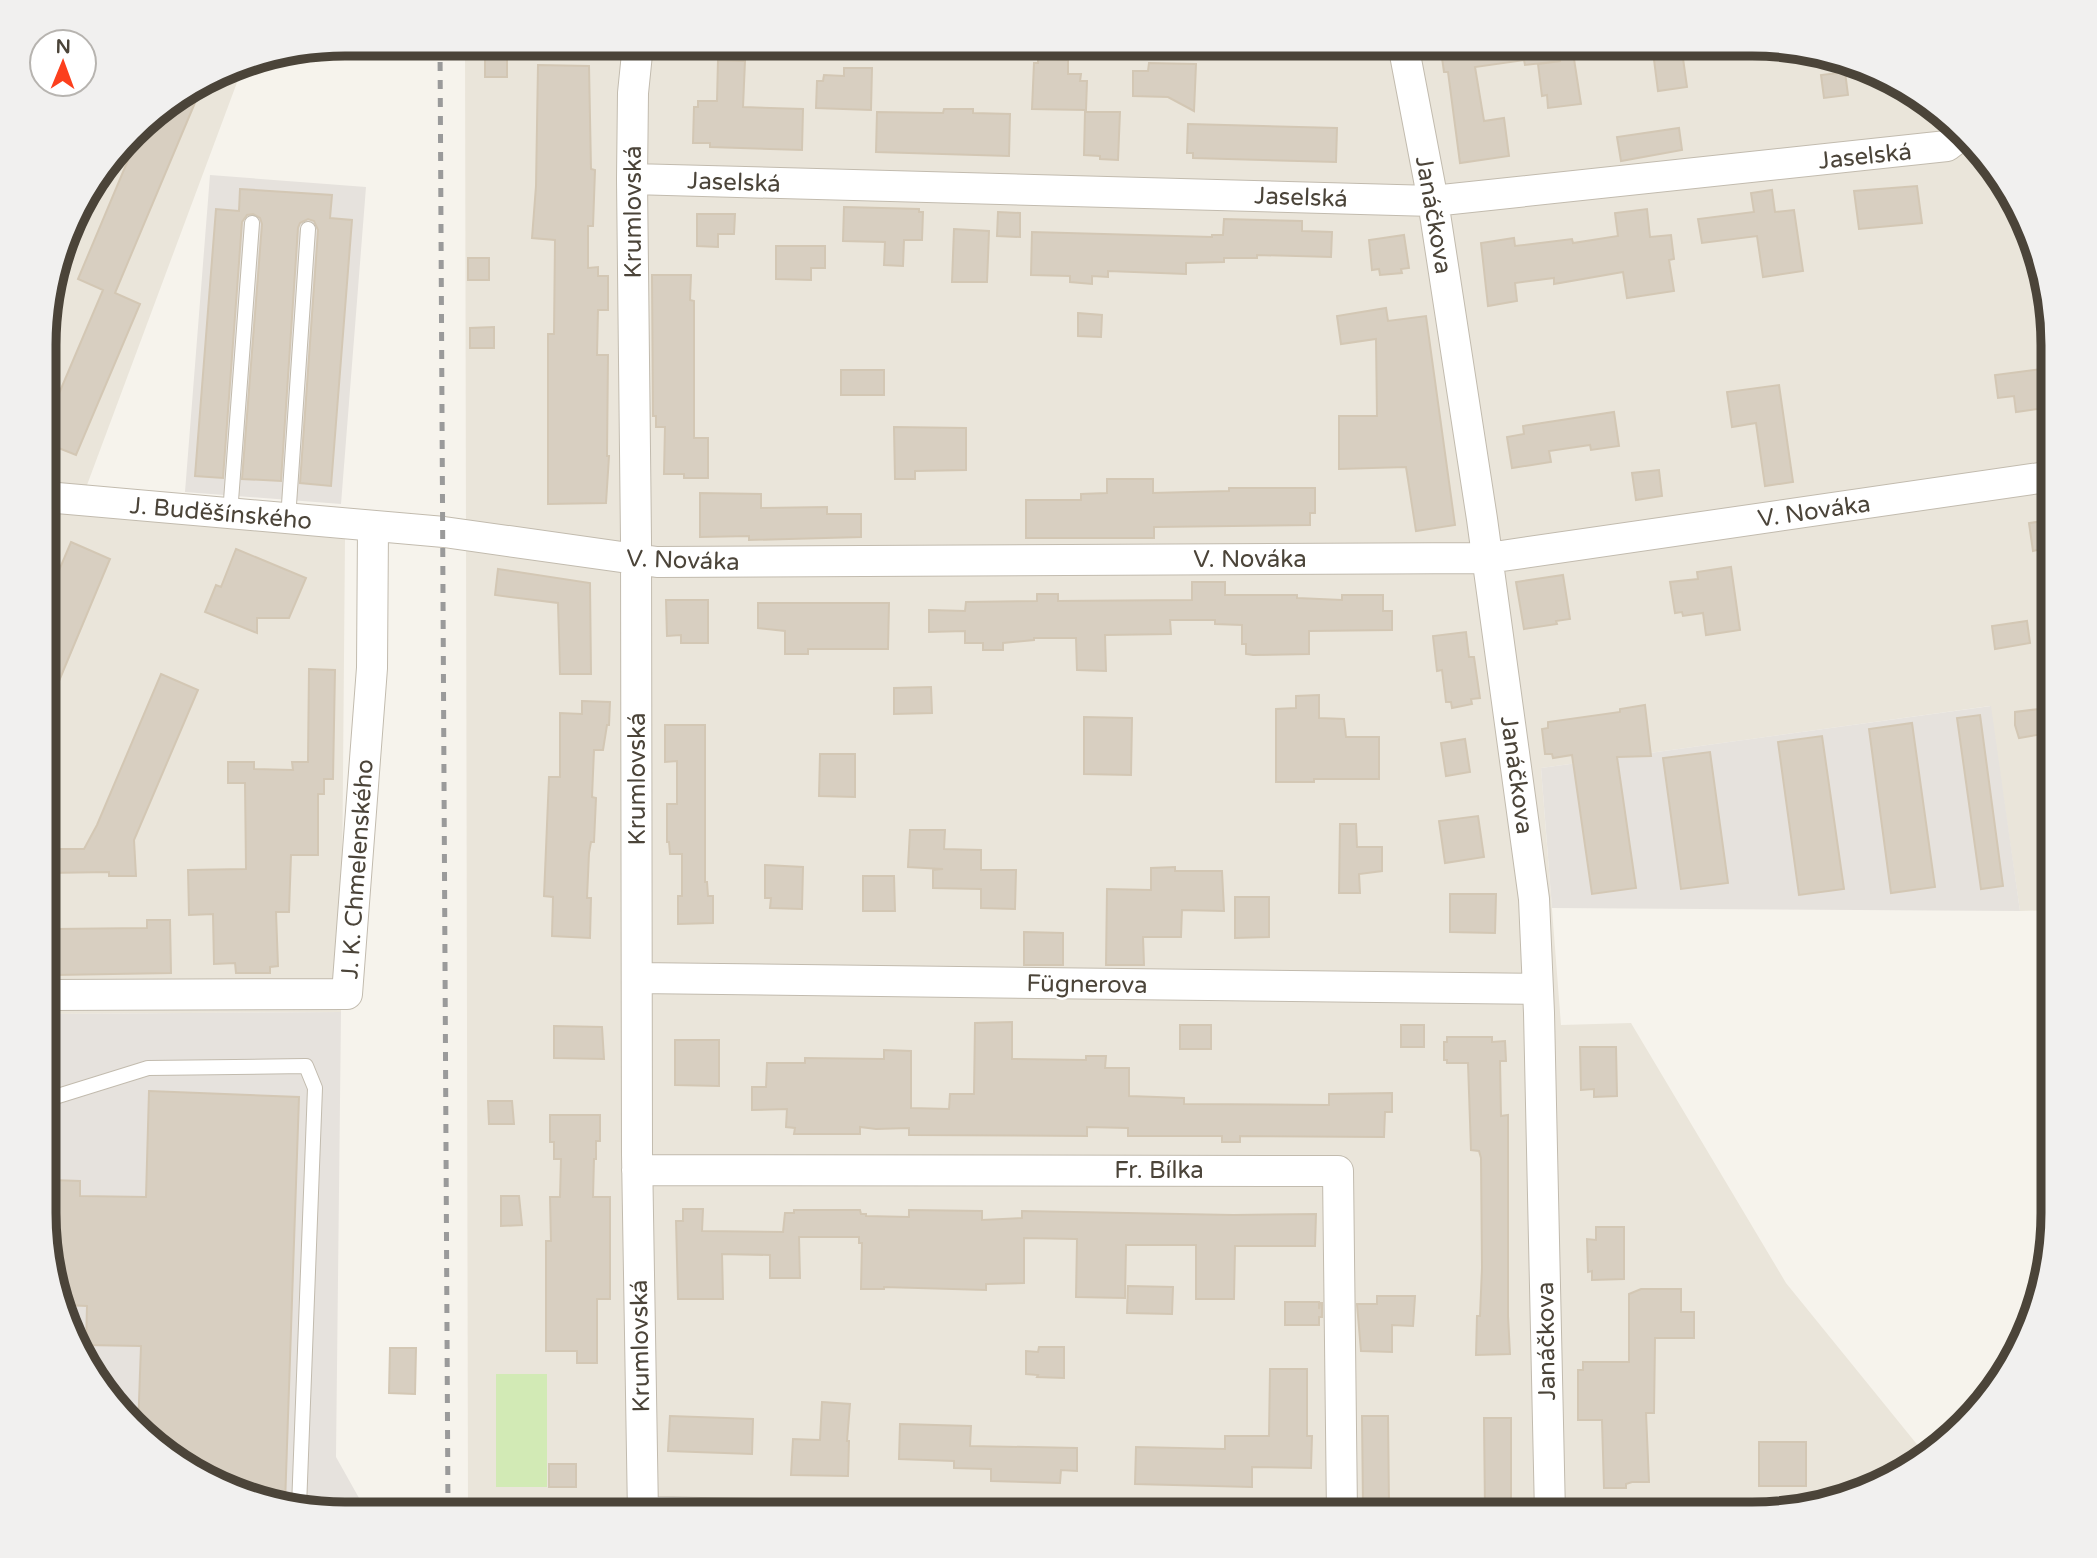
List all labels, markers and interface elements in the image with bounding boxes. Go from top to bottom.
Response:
north arrow [28,28,98,98]
text: N [55,36,71,58]
street label: Jaselská [1817,137,1913,176]
street label: Krumlovská [619,146,648,278]
street label: Janáčkova [1409,154,1458,276]
street label: Jaselská [687,166,781,199]
street label: Jaselská [1254,181,1348,214]
street label: V. Nováka [1756,489,1872,534]
street label: J. Buděšínského [129,491,313,536]
street label: V. Nováka [626,544,740,577]
street label: V. Nováka [1193,545,1307,574]
street label: Krumlovská [623,713,652,845]
street label: Janáčkova [1494,714,1539,836]
street label: J. K. Chmelenského [335,758,380,980]
street label: Fügnerova [1026,969,1148,1000]
street label: Fr. Bílka [1114,1156,1204,1185]
street label: Krumlovská [625,1279,656,1413]
street label: Janáčkova [1531,1281,1562,1401]

